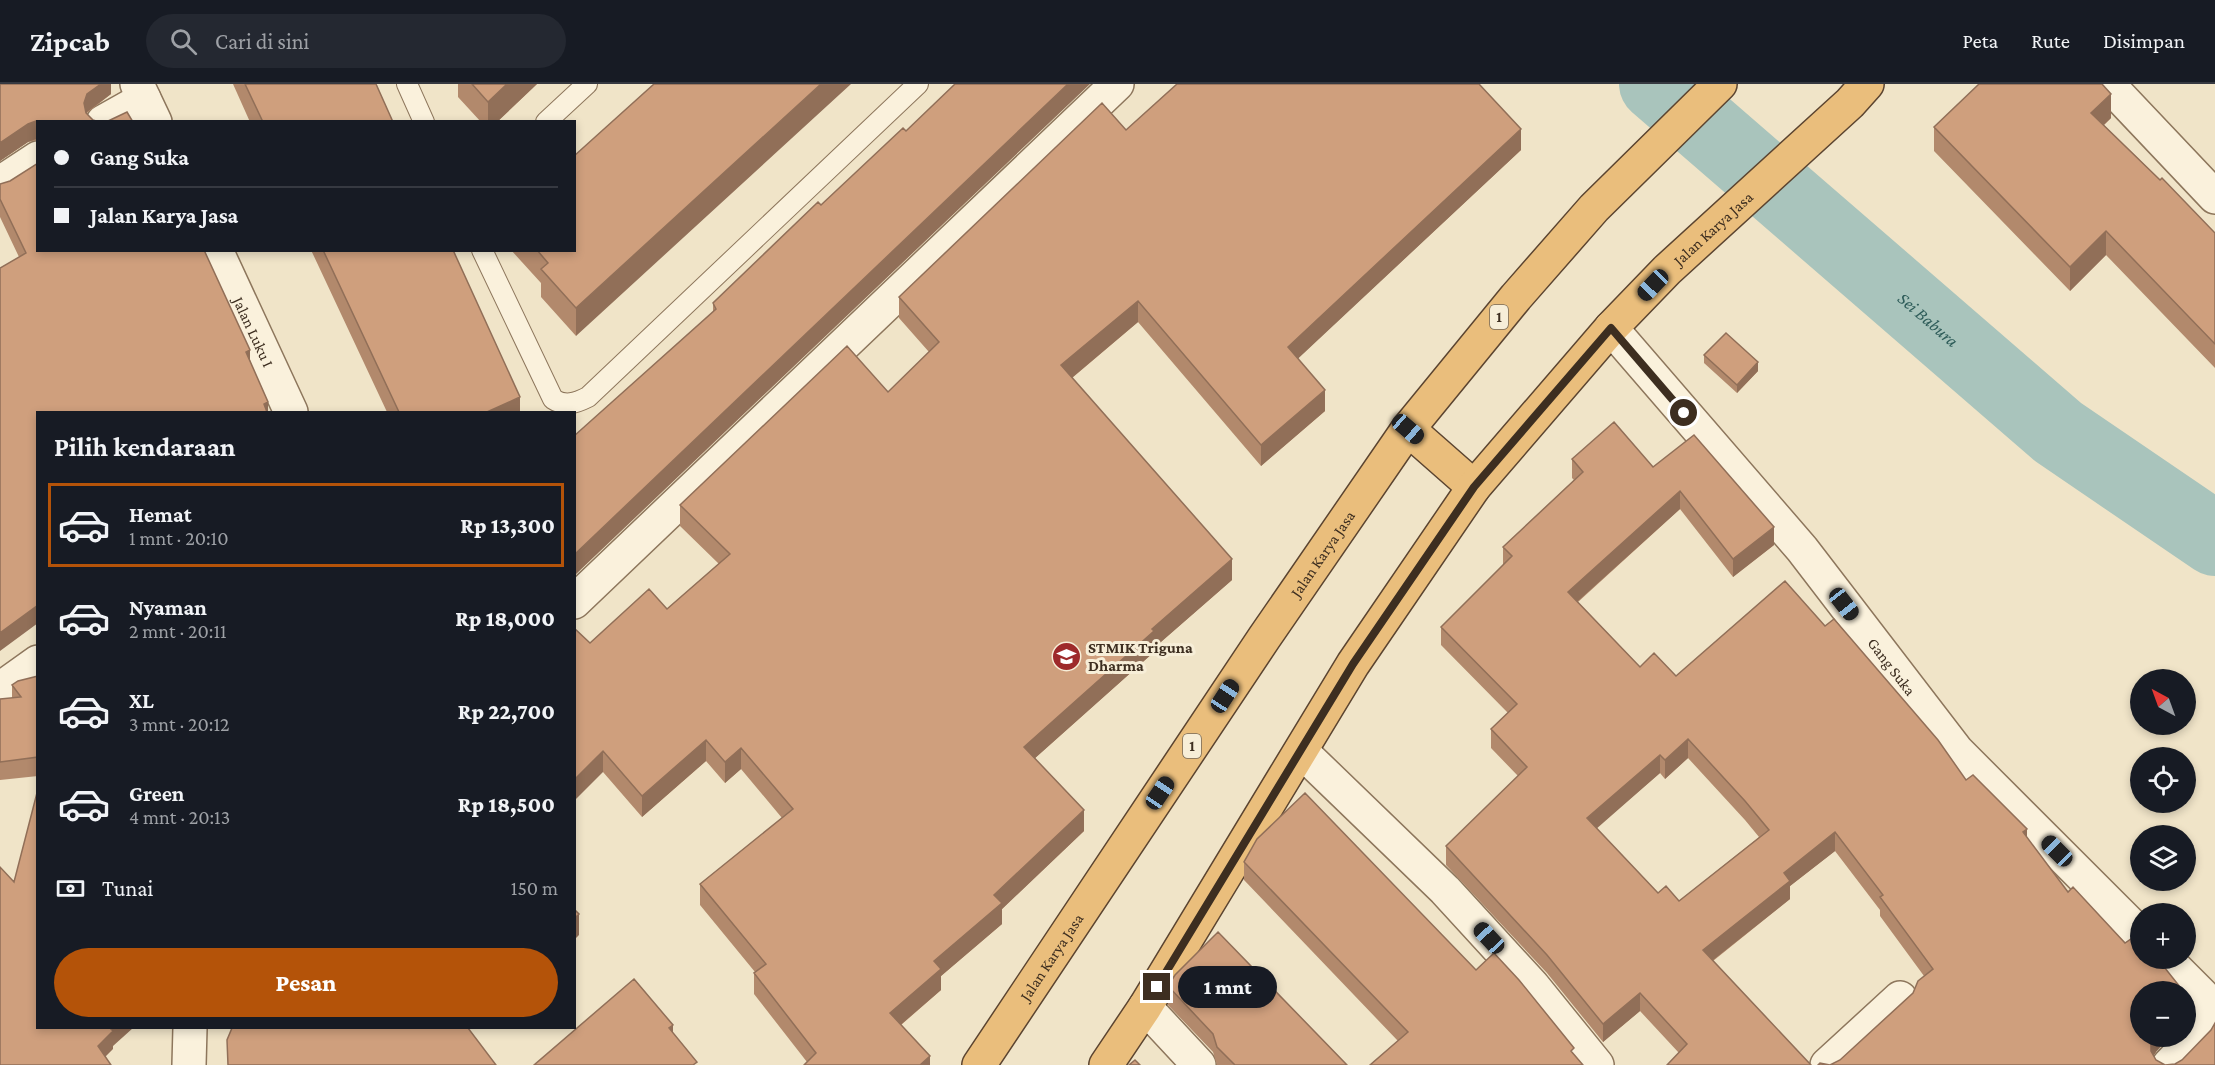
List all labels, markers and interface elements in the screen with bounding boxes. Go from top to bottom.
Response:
search box [146,14,566,68]
icon: search [167,25,200,58]
text: Zipcab [30,26,110,57]
text: Cari di sini [215,29,309,54]
text: Peta [1962,29,1998,53]
text: Rute [2031,29,2070,53]
text: Disimpan [2103,29,2185,53]
text: Gang Suka [90,145,189,170]
street label: Jalan Karya Jasa [1669,188,1757,271]
text: Jalan Karya Jasa [90,203,238,228]
car [1634,266,1672,304]
water label: Sei Babura [1894,288,1963,351]
street label: Jalan Luku I [228,292,277,370]
road number: 1 [1490,305,1508,329]
route start [1670,399,1697,426]
car [1389,410,1427,448]
text: Pilih kendaraan [54,432,236,462]
icon: car [57,498,111,552]
text: Hemat [129,502,192,527]
street label: Jalan Karya Jasa [1286,507,1359,602]
text: Rp 13,300 [460,513,555,538]
text: 1 mnt · 20:10 [129,527,229,549]
car [1826,584,1862,624]
icon: car [57,591,111,645]
text: Nyaman [129,595,207,620]
text: Rp 18,000 [455,606,555,631]
text: 2 mnt · 20:11 [129,620,227,642]
street label: Gang Suka [1864,635,1919,699]
place label: STMIK Triguna Dharma [1088,639,1193,674]
school or university icon: STMIK Triguna Dharma [1051,640,1083,672]
north arrow [2130,669,2196,735]
map controls [2130,669,2196,1047]
car [1208,676,1242,716]
icon: car [57,684,111,738]
text: XL [129,688,154,713]
text: Rp 22,700 [458,699,555,724]
text: 3 mnt · 20:12 [129,713,230,735]
road number: 1 [1183,734,1201,758]
button: locate [2130,747,2196,813]
car [1142,773,1178,813]
icon: car [57,777,111,831]
text: Green [129,781,185,806]
text: Rp 18,500 [458,792,555,817]
text: 4 mnt · 20:13 [129,806,230,828]
button: layers [2130,825,2196,891]
car [2038,832,2076,870]
icon: cash [54,872,87,905]
text: Tunai [102,876,153,901]
text: 150 m [511,877,558,899]
button: + [2130,903,2196,969]
street label: Jalan Karya Jasa [1015,910,1087,1006]
car [1470,919,1508,957]
button: Pesan [54,948,558,1017]
callout: 1 mnt [1178,966,1277,1008]
route end [1143,973,1170,1000]
text: 1 mnt [1203,976,1252,998]
button: − [2130,981,2196,1047]

